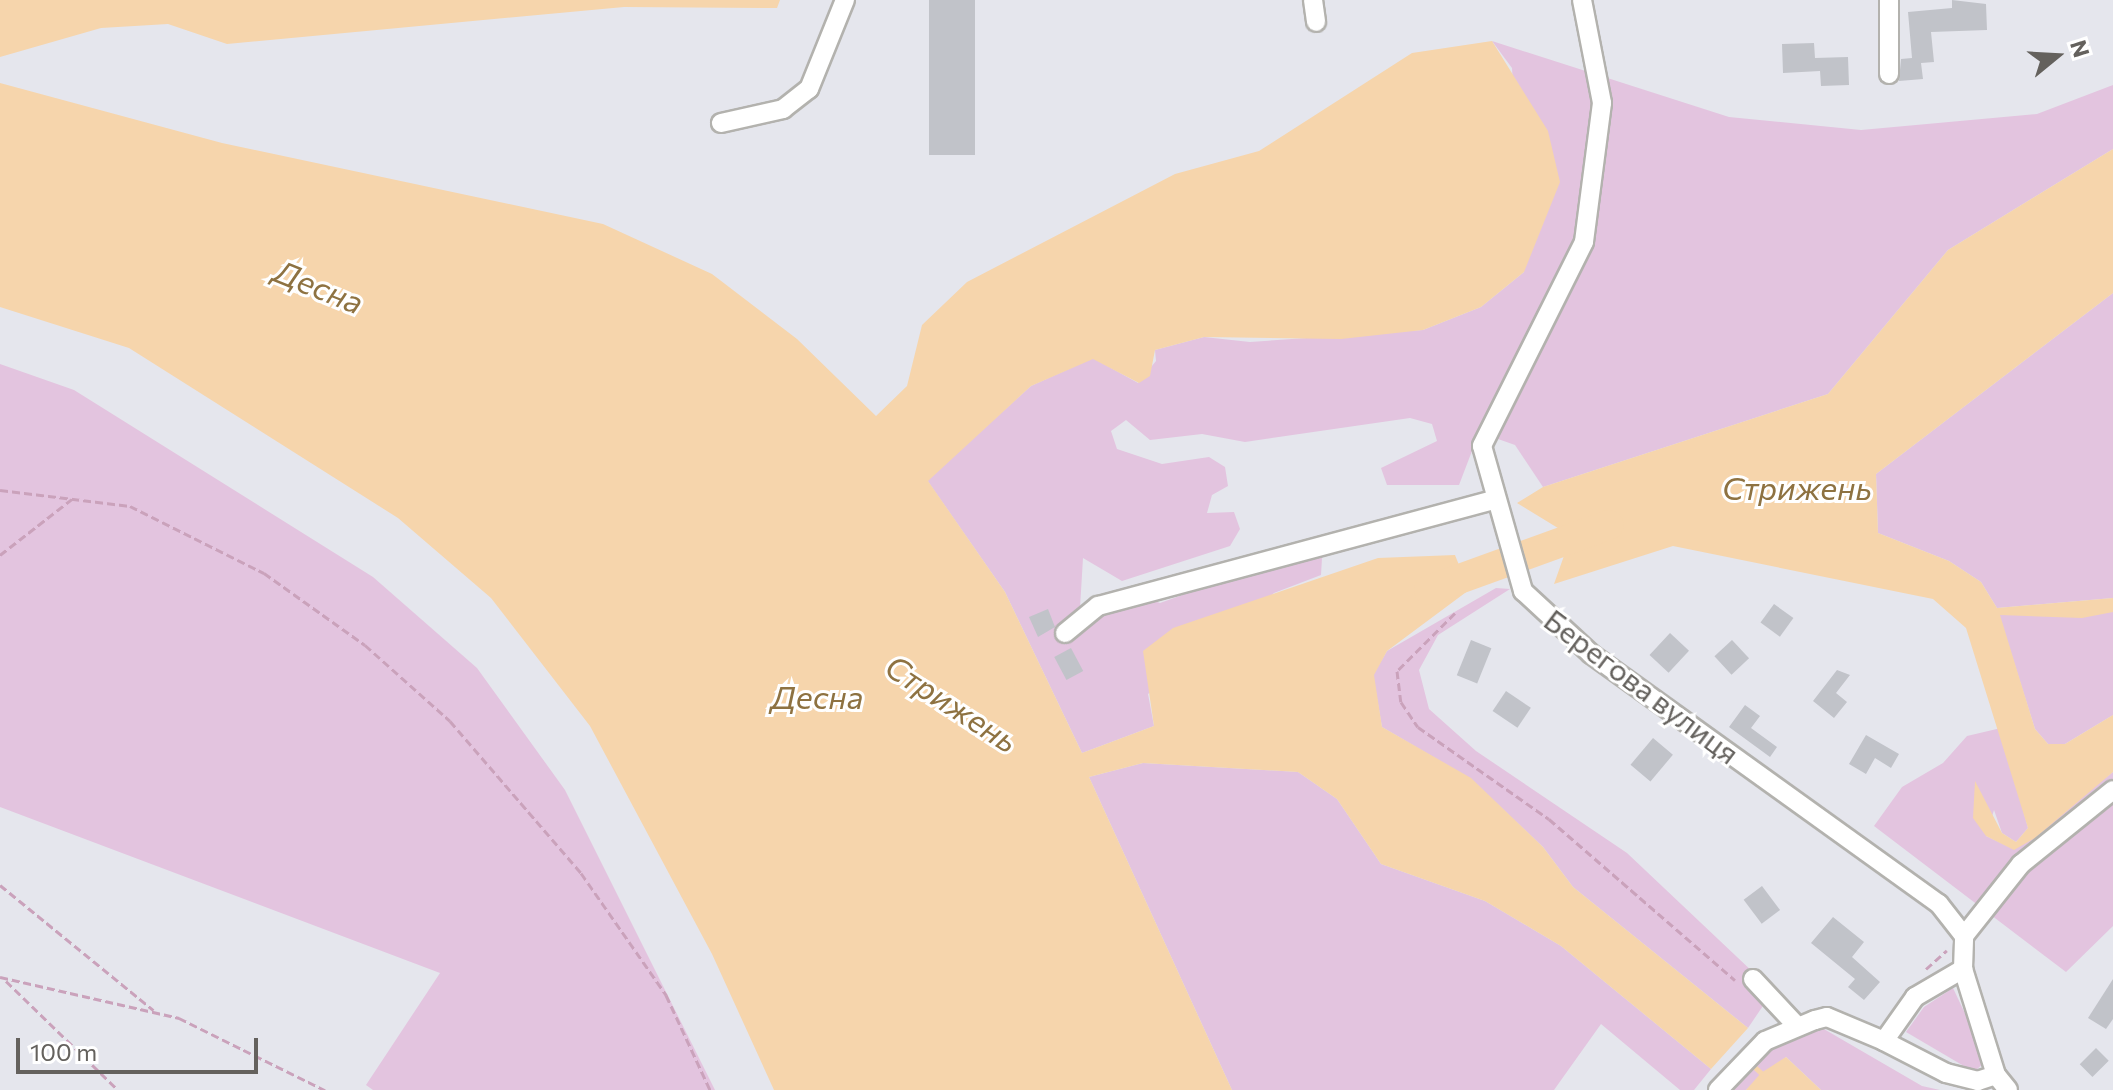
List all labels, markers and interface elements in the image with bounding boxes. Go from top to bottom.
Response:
north arrow [2017,16,2097,96]
text: N [2065,36,2096,60]
water label: Десна [269,251,369,321]
water label: Стрижень [1722,468,1872,506]
street label: Берегова вулиця [1538,601,1746,771]
water label: Стрижень [879,646,1025,760]
water label: Десна [771,677,863,715]
scale bar [20,1022,262,1072]
text: 100 m [30,1037,97,1066]

